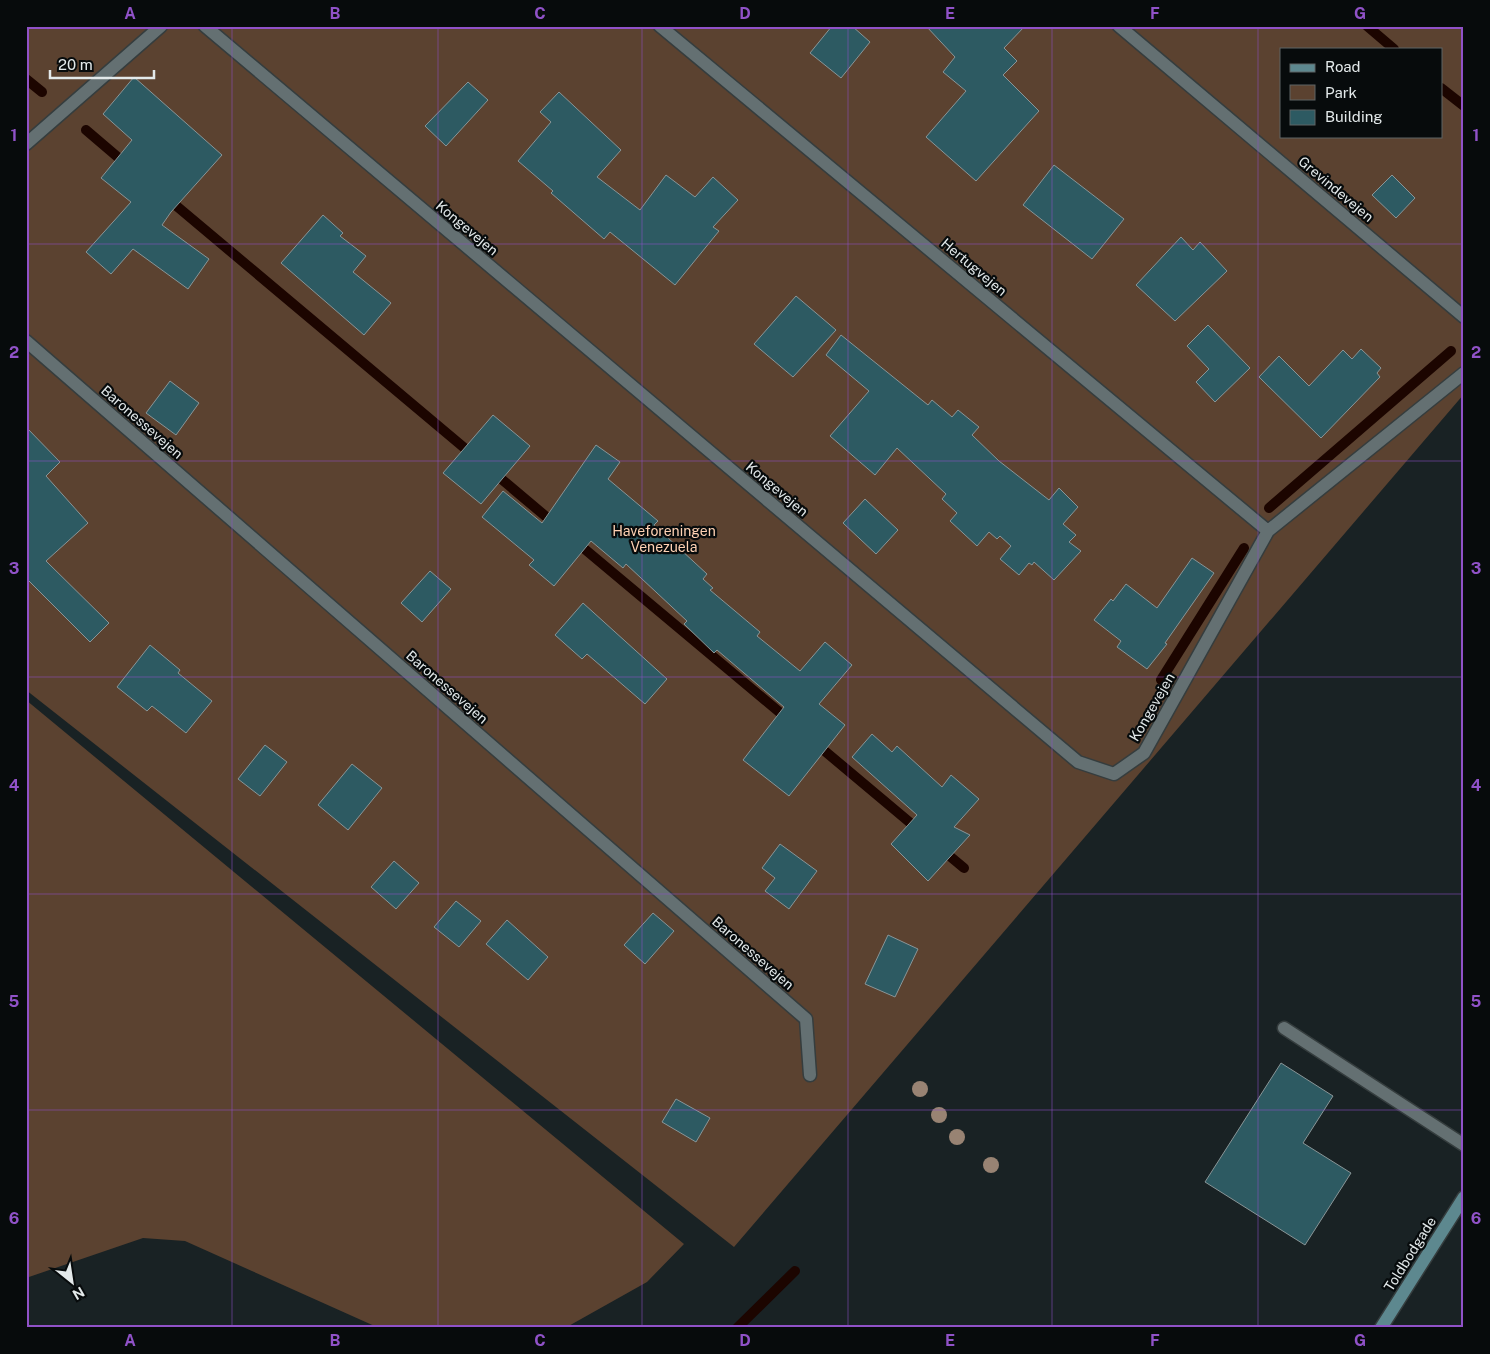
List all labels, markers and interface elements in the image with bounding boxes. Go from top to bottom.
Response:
text: A [124,4,136,23]
text: B [330,4,341,23]
text: C [534,4,546,23]
text: D [739,4,751,23]
text: E [945,4,955,23]
text: F [1150,4,1160,23]
text: G [1354,4,1366,23]
scale bar [50,48,154,80]
legend [1280,48,1442,138]
text: 20 m [58,56,93,73]
text: Road [1325,58,1361,75]
text: Park [1325,84,1357,101]
text: Building [1325,108,1383,125]
text: 1 [11,126,17,145]
text: 1 [1473,126,1479,145]
street label: Grevindevejen [1295,153,1377,225]
street label: Kongevejen [433,197,501,259]
street label: Hertugvejen [938,235,1010,299]
text: 2 [9,343,19,362]
text: 2 [1471,343,1481,362]
street label: Baronessevejen [98,382,186,462]
street label: Kongevejen [743,458,811,520]
park label: Haveforeningen Venezuela [612,523,716,555]
text: 3 [9,559,19,578]
text: 3 [1471,559,1481,578]
street label: Baronessevejen [403,647,491,727]
street label: Kongevejen [1126,670,1178,744]
text: 4 [9,776,20,795]
text: 4 [1471,776,1482,795]
street label: Baronessevejen [709,913,797,993]
text: 5 [9,992,20,1011]
text: 5 [1471,992,1482,1011]
text: 6 [9,1209,19,1228]
text: 6 [1471,1209,1481,1228]
street label: Toldbodgade [1381,1214,1439,1294]
north arrow [48,1256,98,1306]
text: N [70,1284,87,1303]
text: A [124,1331,136,1350]
text: B [330,1331,341,1350]
text: C [534,1331,546,1350]
text: D [739,1331,751,1350]
text: E [945,1331,955,1350]
text: F [1150,1331,1160,1350]
text: G [1354,1331,1366,1350]

